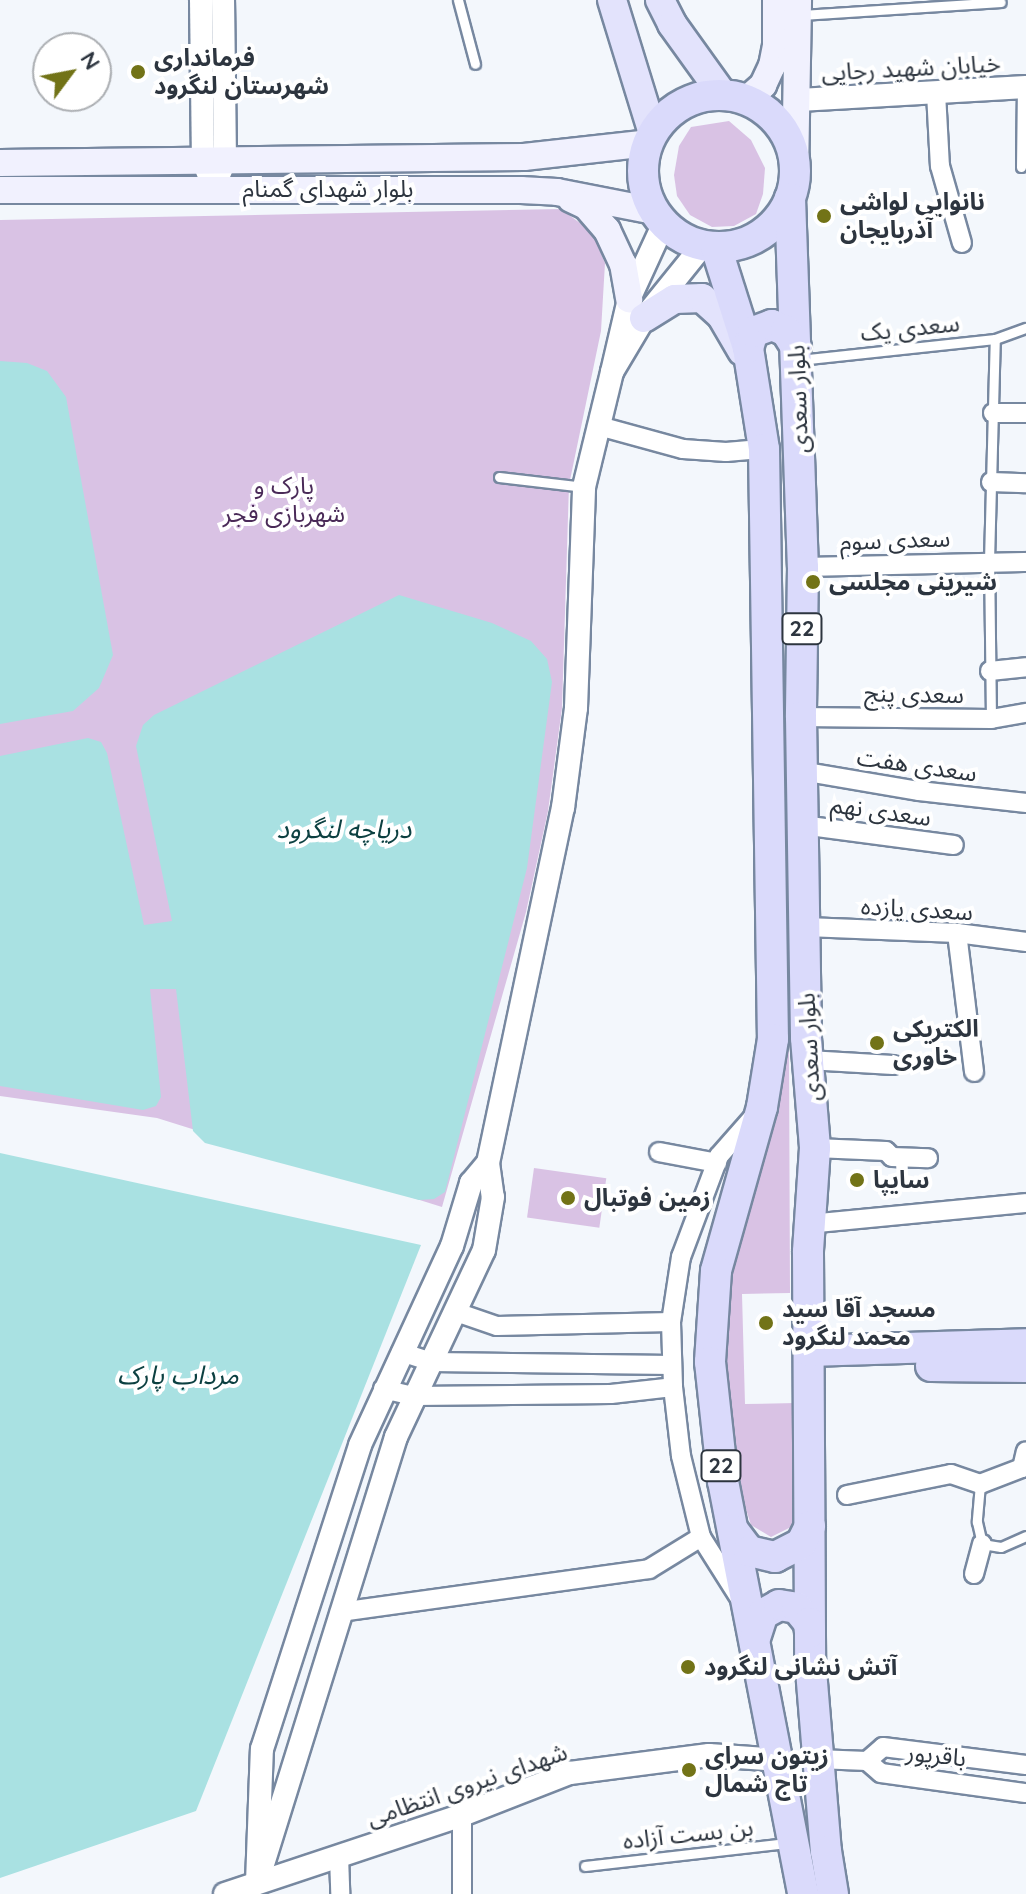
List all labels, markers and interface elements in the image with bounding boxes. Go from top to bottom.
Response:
north arrow [32,32,112,112]
place label: فرمانداری شهرستان لنگرود [154,44,329,100]
text: N [74,46,107,75]
street label: خیابان شهید رجایی [821,49,1001,87]
marker: فرمانداری شهرستان لنگرود [129,63,147,81]
street label: بلوار شهدای گمنام [243,175,413,203]
place label: نانوایی لواشی آذربایجان [840,188,985,244]
marker: نانوایی لواشی آذربایجان [815,207,833,225]
street label: سعدی یک [859,308,961,348]
street label: بلوار سعدی [782,344,814,454]
park label: پارک و شهربازی فجر [223,472,345,528]
street label: سعدی سوم [839,524,951,556]
place label: شیرینی مجلسی [829,568,997,596]
marker: شیرینی مجلسی [804,573,822,591]
road number: 22 [780,611,824,647]
street label: سعدی پنج [864,679,964,709]
street label: سعدی هفت [855,742,979,788]
street label: سعدی نهم [829,790,933,832]
water label: دریاچه لنگرود [277,813,411,845]
street label: سعدی یازده [860,892,974,926]
street label: بلوار سعدی [792,992,826,1102]
place label: الکتریکی خاوری [893,1015,979,1071]
marker: الکتریکی خاوری [868,1034,886,1052]
place label: سایپا [873,1166,929,1194]
marker: سایپا [848,1171,866,1189]
place label: زمین فوتبال [584,1184,711,1212]
marker: زمین فوتبال [559,1189,577,1207]
place label: مسجد آقا سید محمد لنگرود [782,1295,936,1351]
marker: مسجد آقا سید محمد لنگرود [757,1314,775,1332]
water label: مرداب پارک [117,1359,239,1391]
road number: 22 [699,1448,743,1484]
place label: آتش نشانی لنگرود [704,1653,897,1681]
marker: آتش نشانی لنگرود [679,1658,697,1676]
street label: شهدای نیروی انتظامی [363,1737,571,1833]
street label: باقرپور [905,1738,967,1772]
place label: زیتون سرای تاج شمال [705,1742,829,1798]
marker: زیتون سرای تاج شمال [680,1761,698,1779]
street label: بن بست آزاده [621,1813,755,1855]

